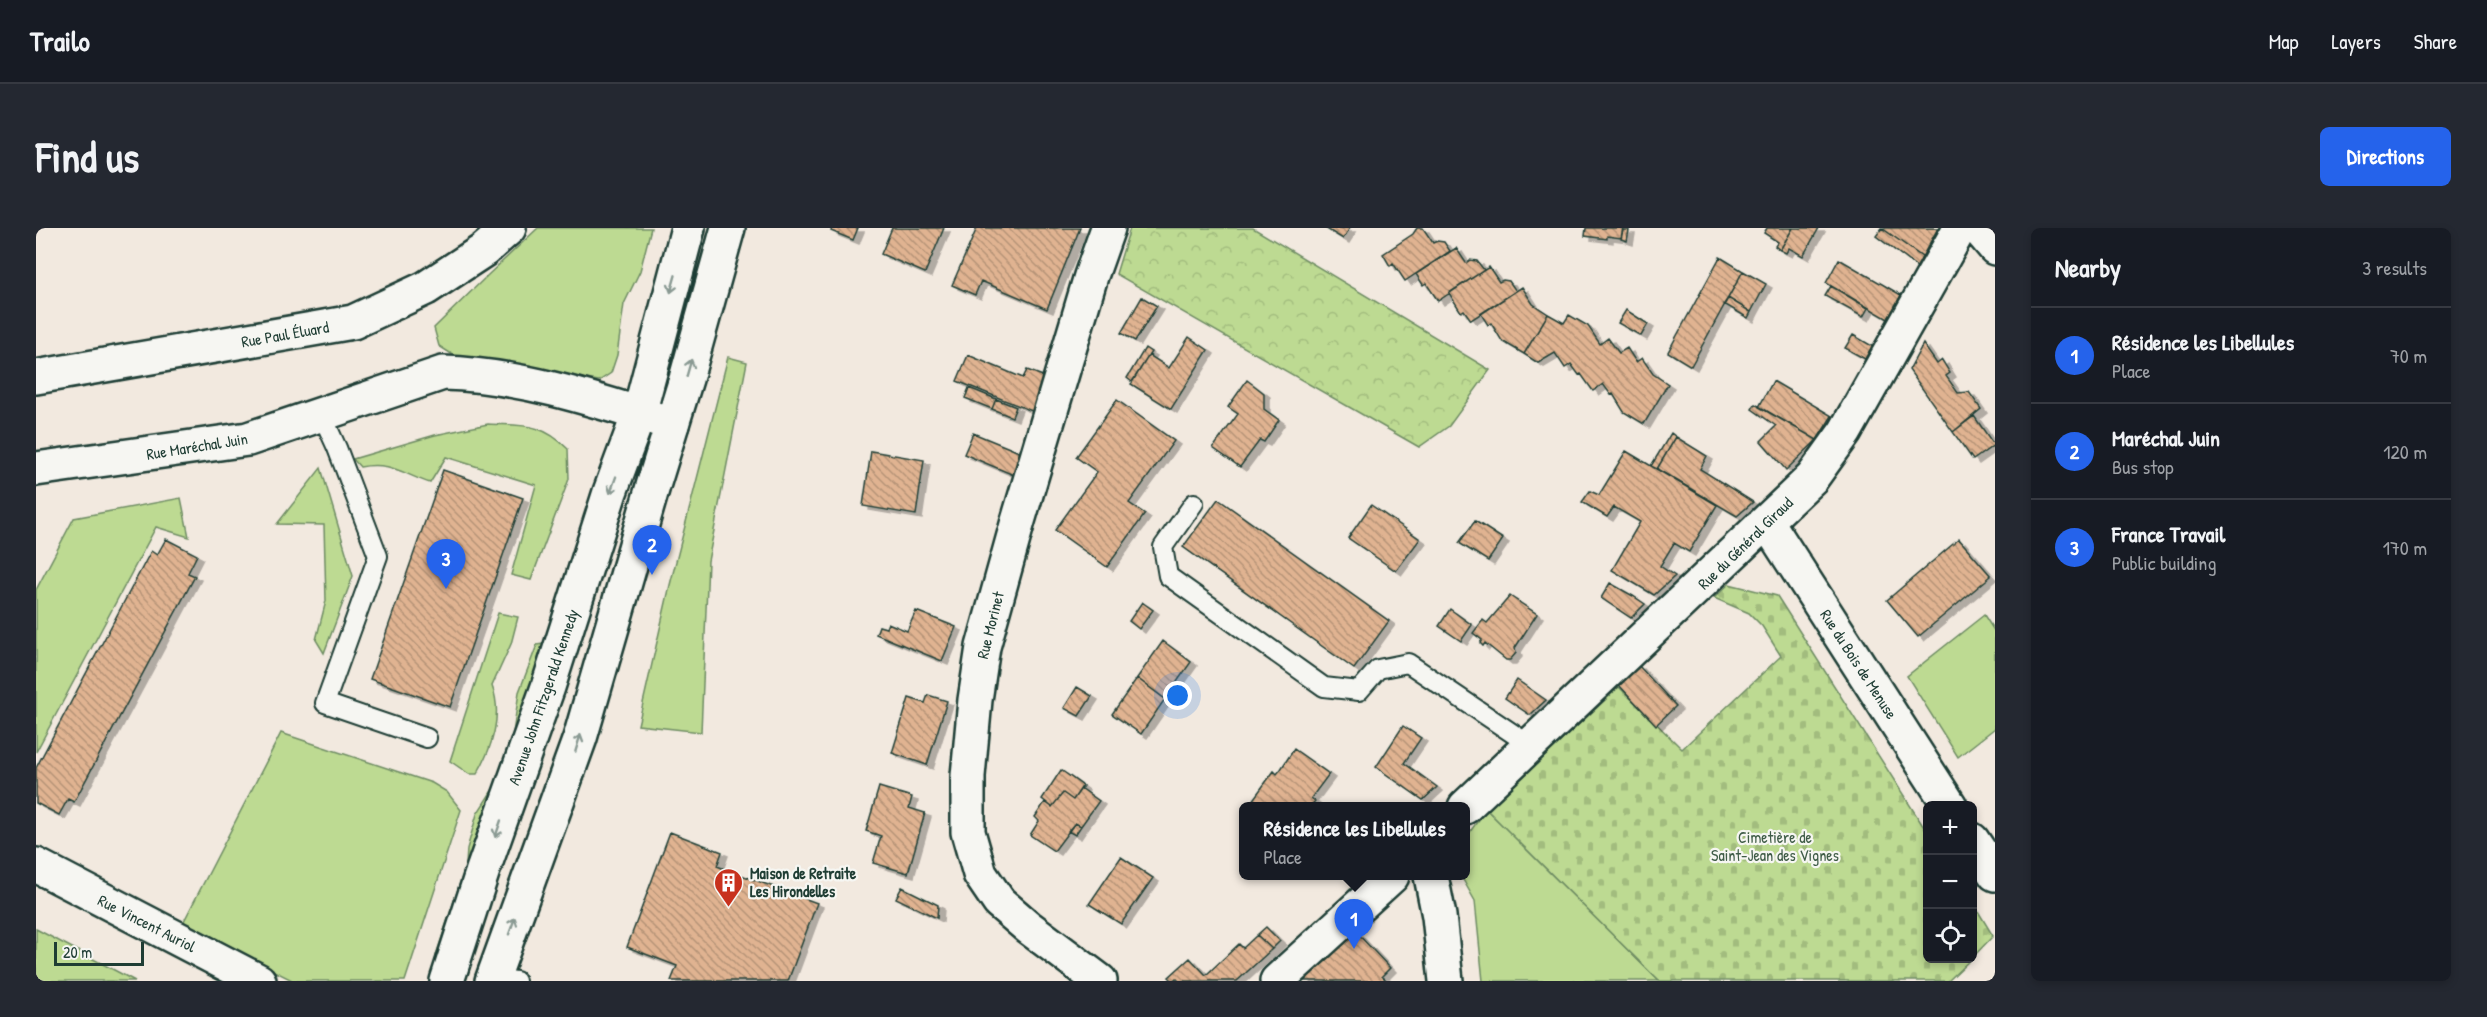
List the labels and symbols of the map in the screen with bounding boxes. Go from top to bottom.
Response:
one-way arrow [667,274,678,293]
street label: Rue Paul Éluard [240,315,330,353]
one-way arrow [684,359,695,378]
street label: Rue Maréchal Juin [145,427,249,465]
one-way arrow [606,475,617,493]
street label: Rue du Général Giraud [1693,492,1797,594]
pin: 2 [632,526,672,575]
pin: 3 [426,540,466,589]
street label: Rue Morinet [971,589,1009,661]
street label: Rue du Bois de Menuse [1815,605,1903,724]
street label: Avenue John Fitzgerald Kennedy [503,606,584,788]
your location [1163,681,1192,710]
one-way arrow [574,734,585,753]
one-way arrow [491,819,502,838]
park label: Cimetière de Saint-Jean des Vignes [1711,826,1839,866]
place label: Maison de Retraite Les Hirondelles [750,862,857,902]
building icon: Maison de Retraite Les Hirondelles [713,866,745,908]
street label: Rue Vincent Auriol [94,889,200,957]
pin: 1 [1334,900,1374,949]
one-way arrow [507,917,518,936]
scale bar [54,939,144,966]

